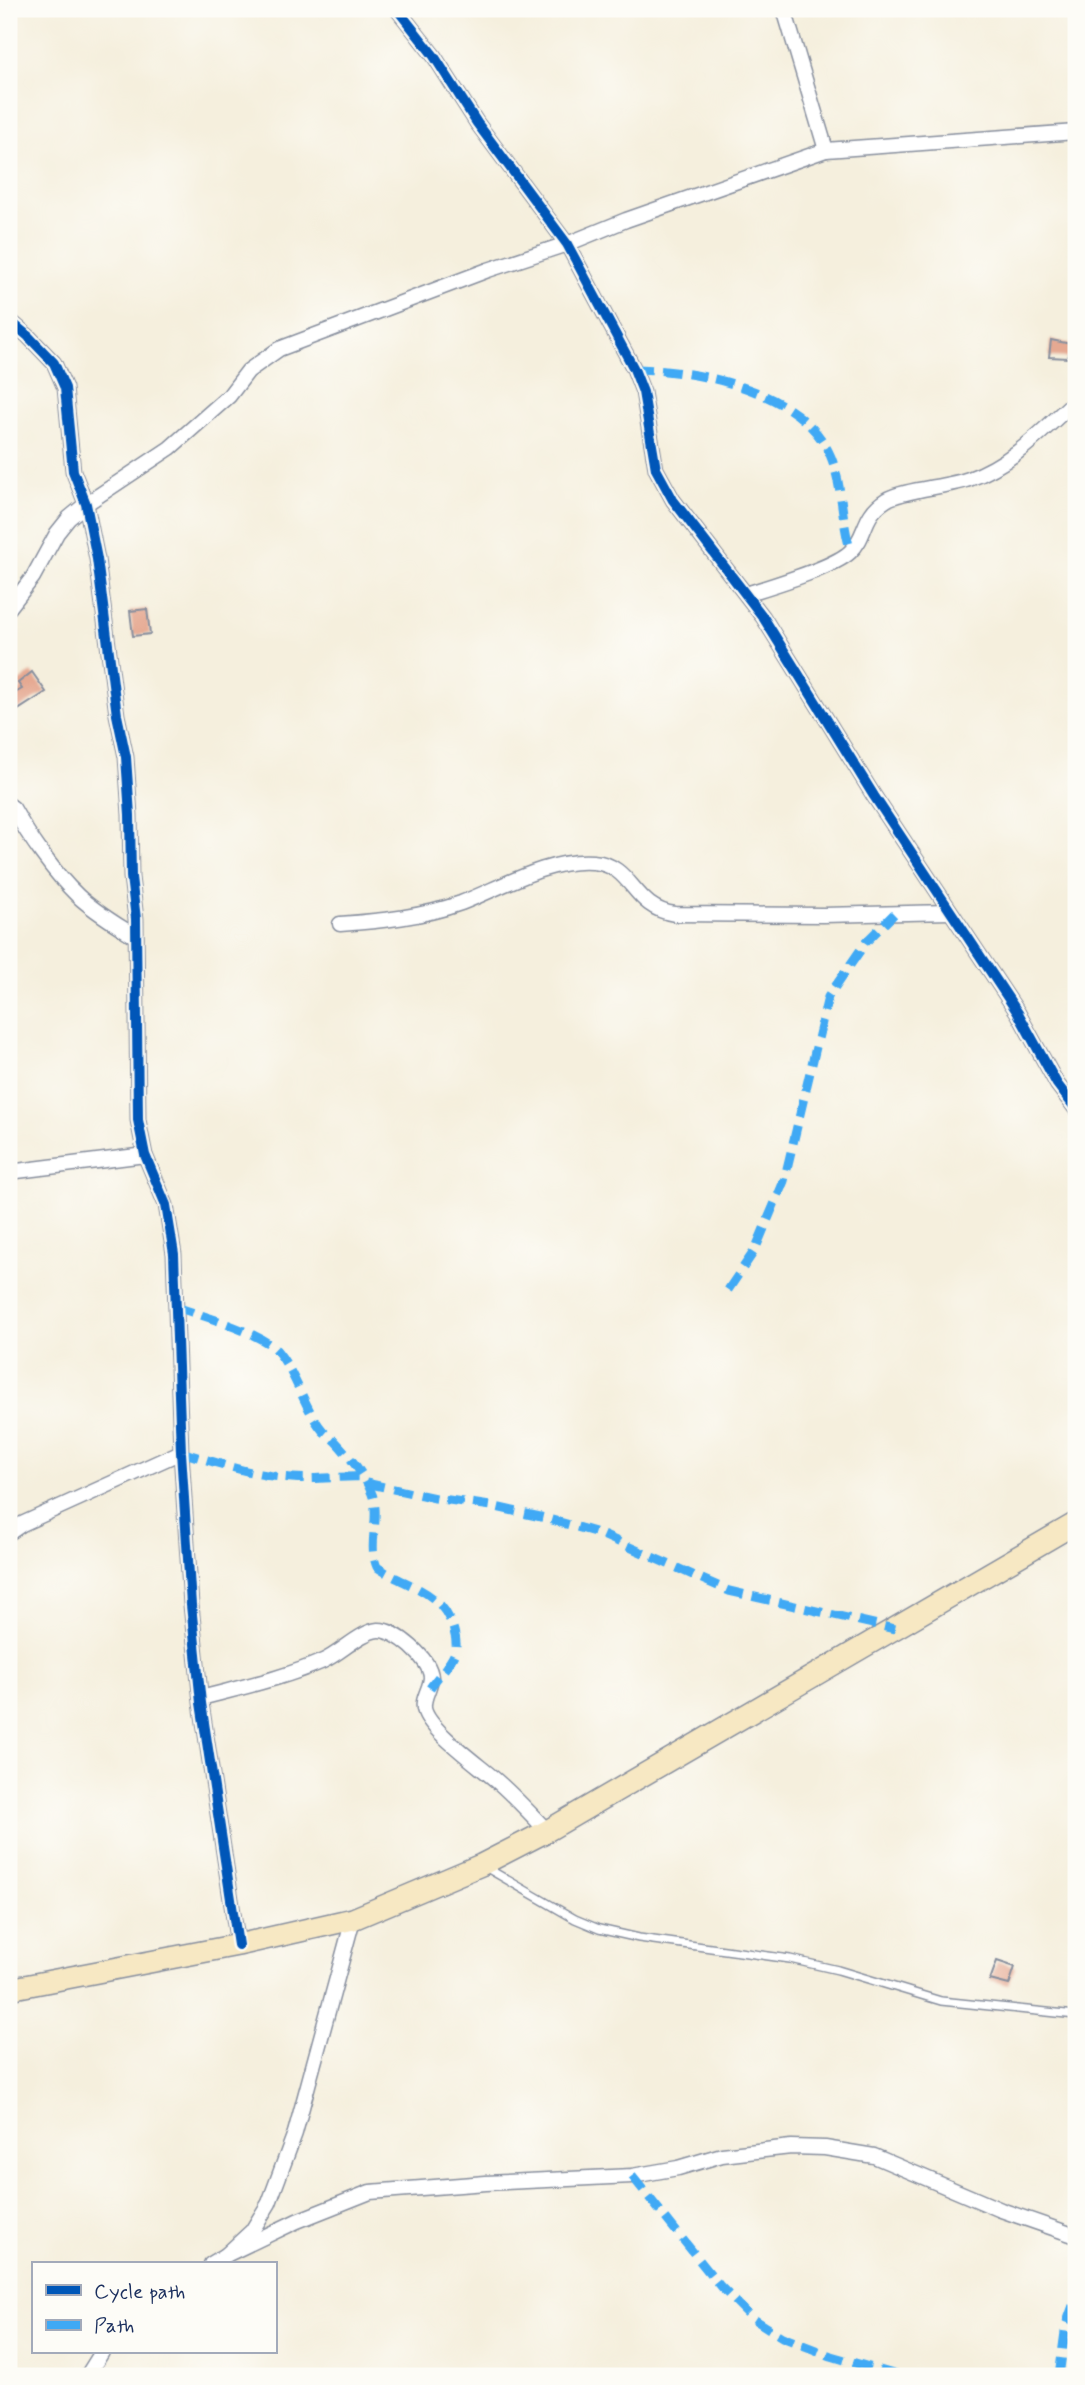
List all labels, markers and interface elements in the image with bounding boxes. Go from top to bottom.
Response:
legend [32,2262,276,2354]
text: Cycle path [94,2278,185,2306]
text: Path [94,2312,134,2340]

